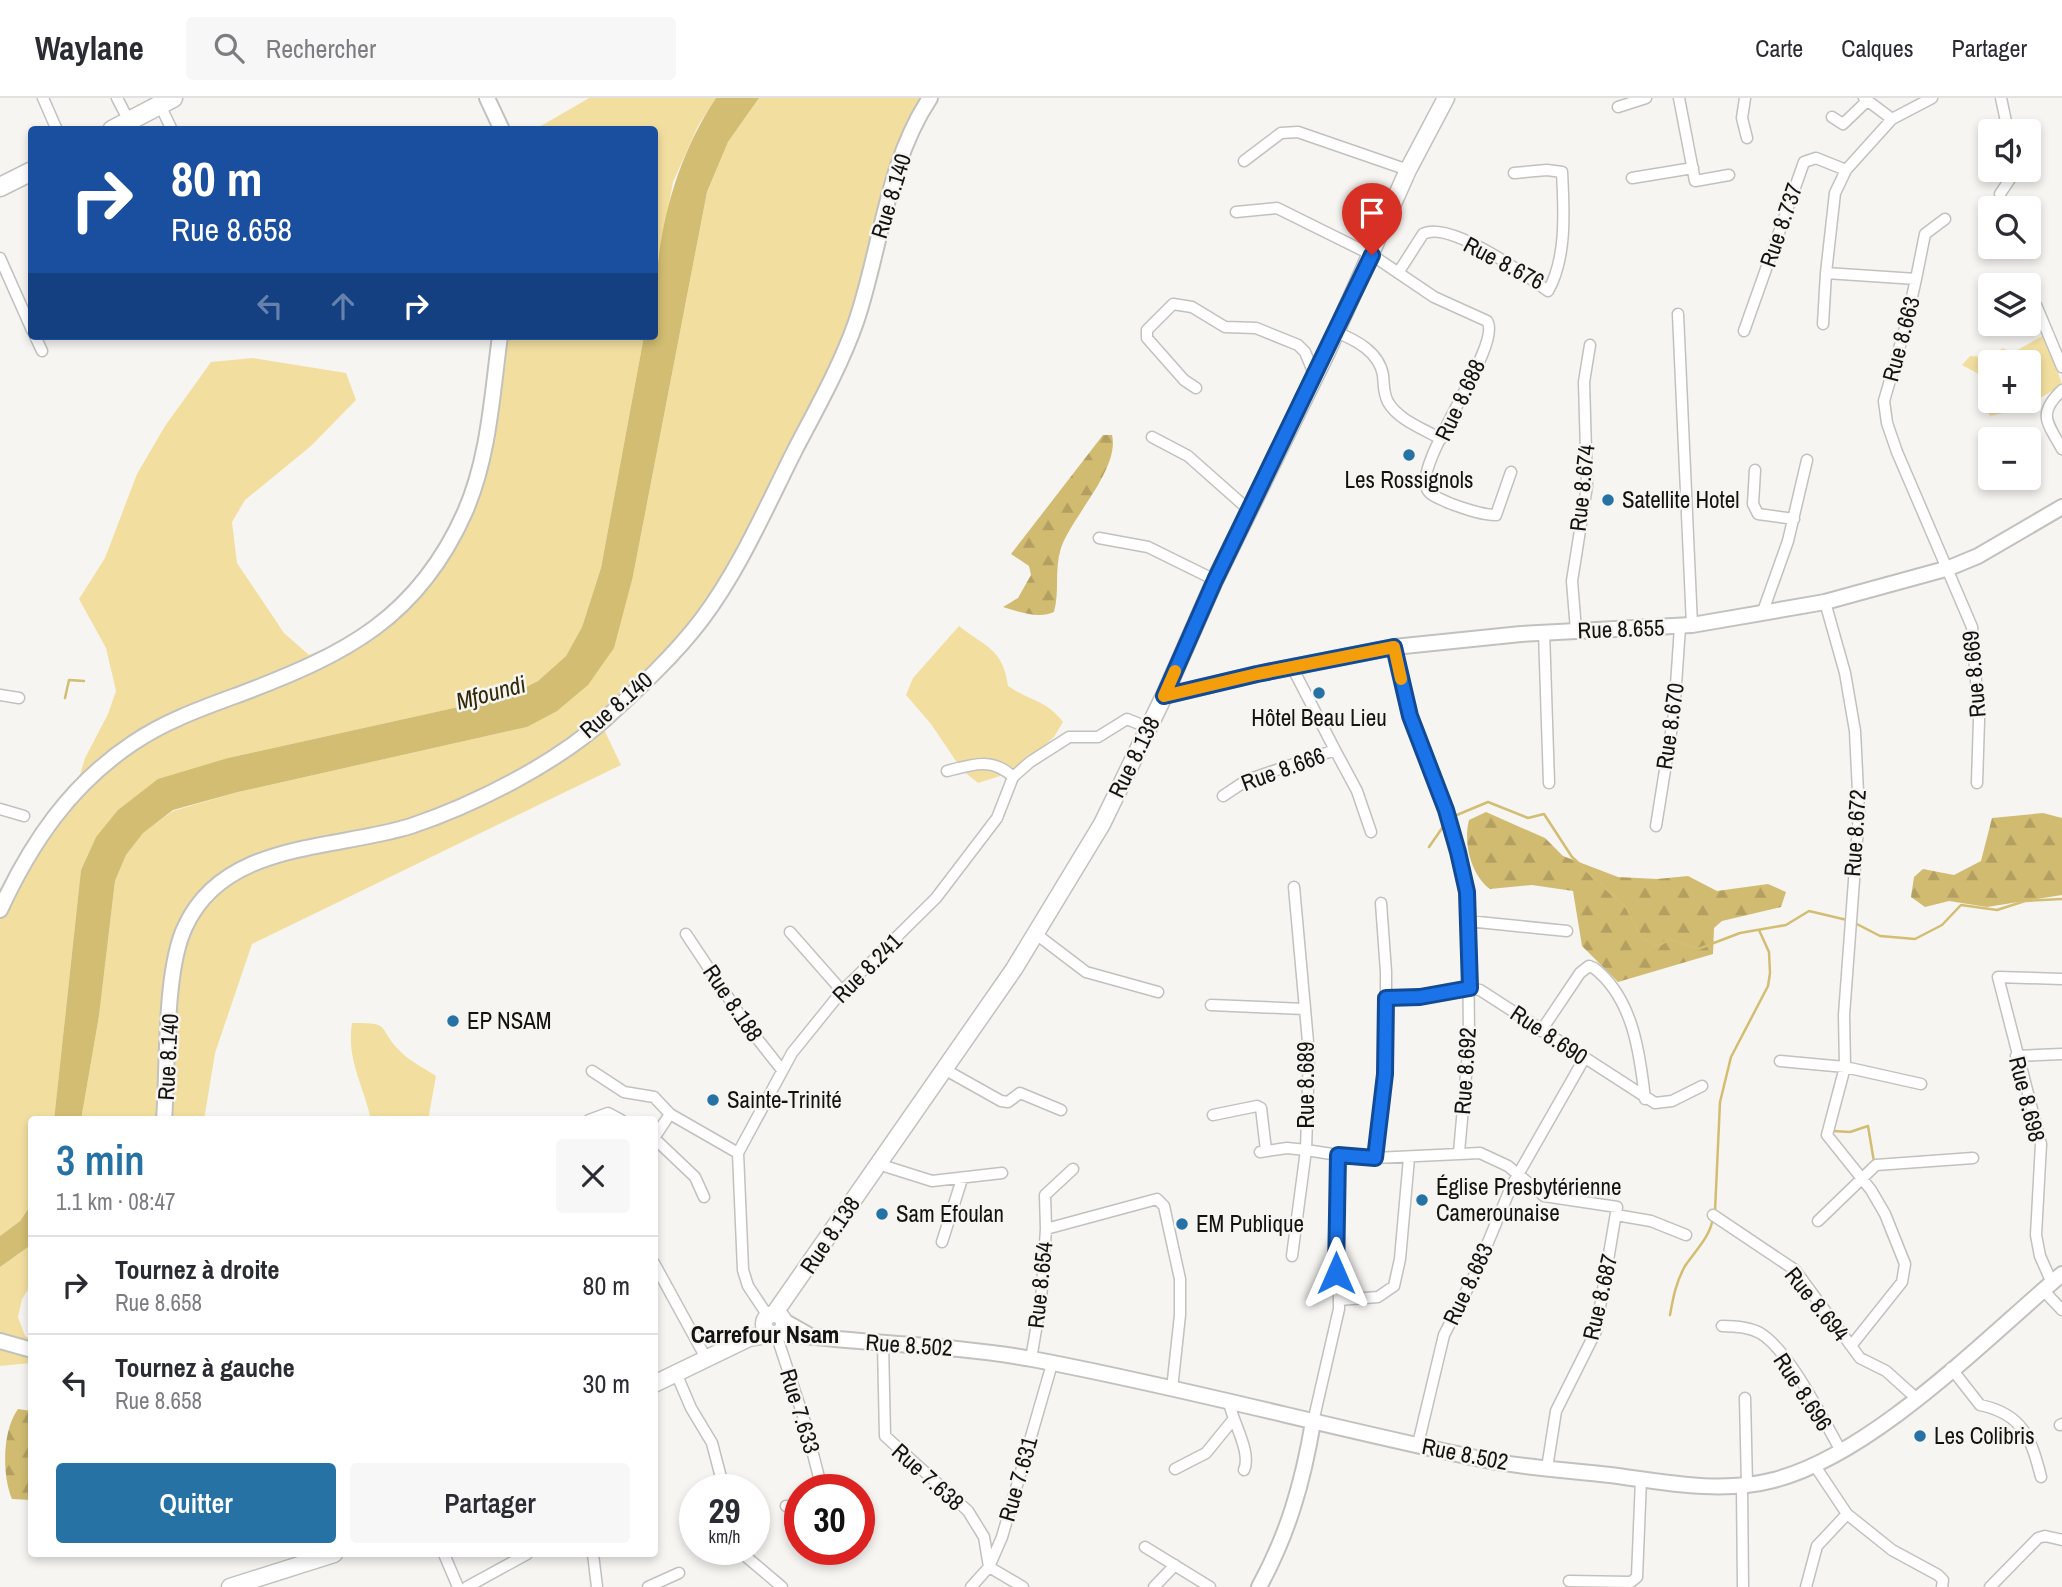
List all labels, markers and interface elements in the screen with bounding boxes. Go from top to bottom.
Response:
search box [186,17,676,80]
text: Waylane [35,26,144,70]
icon: search [210,29,248,67]
text: Rechercher [266,31,376,66]
text: Carte [1755,32,1803,64]
text: Calques [1841,32,1914,64]
text: Partager [1952,32,2027,64]
map controls [1978,119,2041,490]
button: sound [1978,119,2041,182]
text: 80 m [171,145,263,211]
street label: Rue 8.140 [863,150,918,242]
icon: right [56,154,147,245]
street label: Rue 8.737 [1752,179,1809,271]
pin [1342,183,1402,255]
icon: arrive [1353,194,1391,232]
button: search [1978,196,2041,259]
text: Rue 8.658 [171,208,292,251]
street label: Rue 8.676 [1459,228,1550,297]
button: layers [1978,273,2041,336]
icon: left [251,287,289,325]
icon: ahead [324,287,362,325]
icon: right [397,287,435,325]
street label: Rue 8.663 [1874,293,1927,385]
button: + [1978,350,2041,413]
street label: Rue 8.688 [1427,354,1492,446]
button: − [1978,427,2041,490]
street label: Rue 8.674 [1562,443,1602,533]
marker: Les Rossignols [1401,447,1417,463]
place label: Les Rossignols [1345,464,1473,495]
place label: Satellite Hotel [1622,484,1739,515]
marker: Satellite Hotel [1600,492,1616,508]
street label: Rue 8.655 [1577,611,1665,646]
street label: Rue 8.669 [1954,629,1993,719]
street label: Rue 8.140 [573,664,659,745]
water label: Mfoundi [452,667,530,717]
street label: Rue 8.670 [1648,681,1691,771]
marker: Hôtel Beau Lieu [1311,685,1327,701]
place label: Hôtel Beau Lieu [1251,702,1387,733]
street label: Rue 8.138 [1101,711,1167,803]
street label: Rue 8.666 [1237,739,1329,798]
street label: Rue 8.672 [1836,788,1873,877]
street label: Rue 8.241 [825,926,909,1009]
street label: Rue 8.188 [696,958,771,1047]
street label: Rue 8.690 [1505,997,1594,1072]
place label: EP NSAM [467,1005,552,1036]
street label: Rue 8.140 [150,1013,185,1101]
marker: EP NSAM [445,1013,461,1029]
street label: Rue 8.692 [1446,1026,1483,1115]
street label: Rue 8.689 [1290,1041,1321,1129]
street label: Rue 8.698 [2002,1053,2053,1145]
place label: Sainte-Trinité [727,1084,842,1115]
marker: Sainte-Trinité [705,1092,721,1108]
text: 3 min [56,1132,145,1188]
button: close [556,1139,630,1213]
place label: Église Presbytérienne Camerounaise [1436,1171,1622,1228]
text: 1.1 km · 08:47 [56,1186,176,1217]
street label: Rue 8.138 [792,1190,867,1279]
marker: Église Presbytérienne Camerounaise [1414,1192,1430,1208]
place label: Sam Efoulan [896,1198,1004,1229]
marker: Sam Efoulan [874,1206,890,1222]
place label: EM Publique [1196,1208,1304,1239]
marker: EM Publique [1174,1216,1190,1232]
position arrow [1299,1236,1373,1310]
street label: Rue 8.683 [1435,1238,1500,1330]
street label: Rue 8.654 [1020,1240,1060,1330]
street label: Rue 8.687 [1575,1251,1624,1343]
text: Tournez à droite [115,1252,279,1287]
street label: Rue 8.694 [1778,1260,1857,1348]
icon: right [56,1266,94,1304]
text: 80 m [583,1268,630,1303]
text: Rue 8.658 [115,1287,202,1318]
district label: Carrefour Nsam [691,1318,839,1350]
street label: Rue 8.502 [865,1326,954,1363]
street label: Rue 8.696 [1767,1347,1840,1437]
text: Tournez à gauche [115,1350,295,1385]
icon: left [56,1364,94,1402]
street label: Rue 7.633 [773,1365,828,1457]
text: 30 m [583,1366,630,1401]
text: Rue 8.658 [115,1385,202,1416]
place label: Les Colibris [1934,1420,2035,1451]
marker: Les Colibris [1912,1428,1928,1444]
street label: Rue 8.502 [1419,1430,1511,1477]
street label: Rue 7.631 [991,1432,1045,1525]
street label: Rue 7.638 [886,1436,971,1517]
button: Quitter [56,1463,336,1543]
button: Partager [350,1463,630,1543]
speed limit sign: 30 [784,1474,875,1565]
text: 29 [709,1487,740,1534]
text: km/h [709,1524,741,1549]

